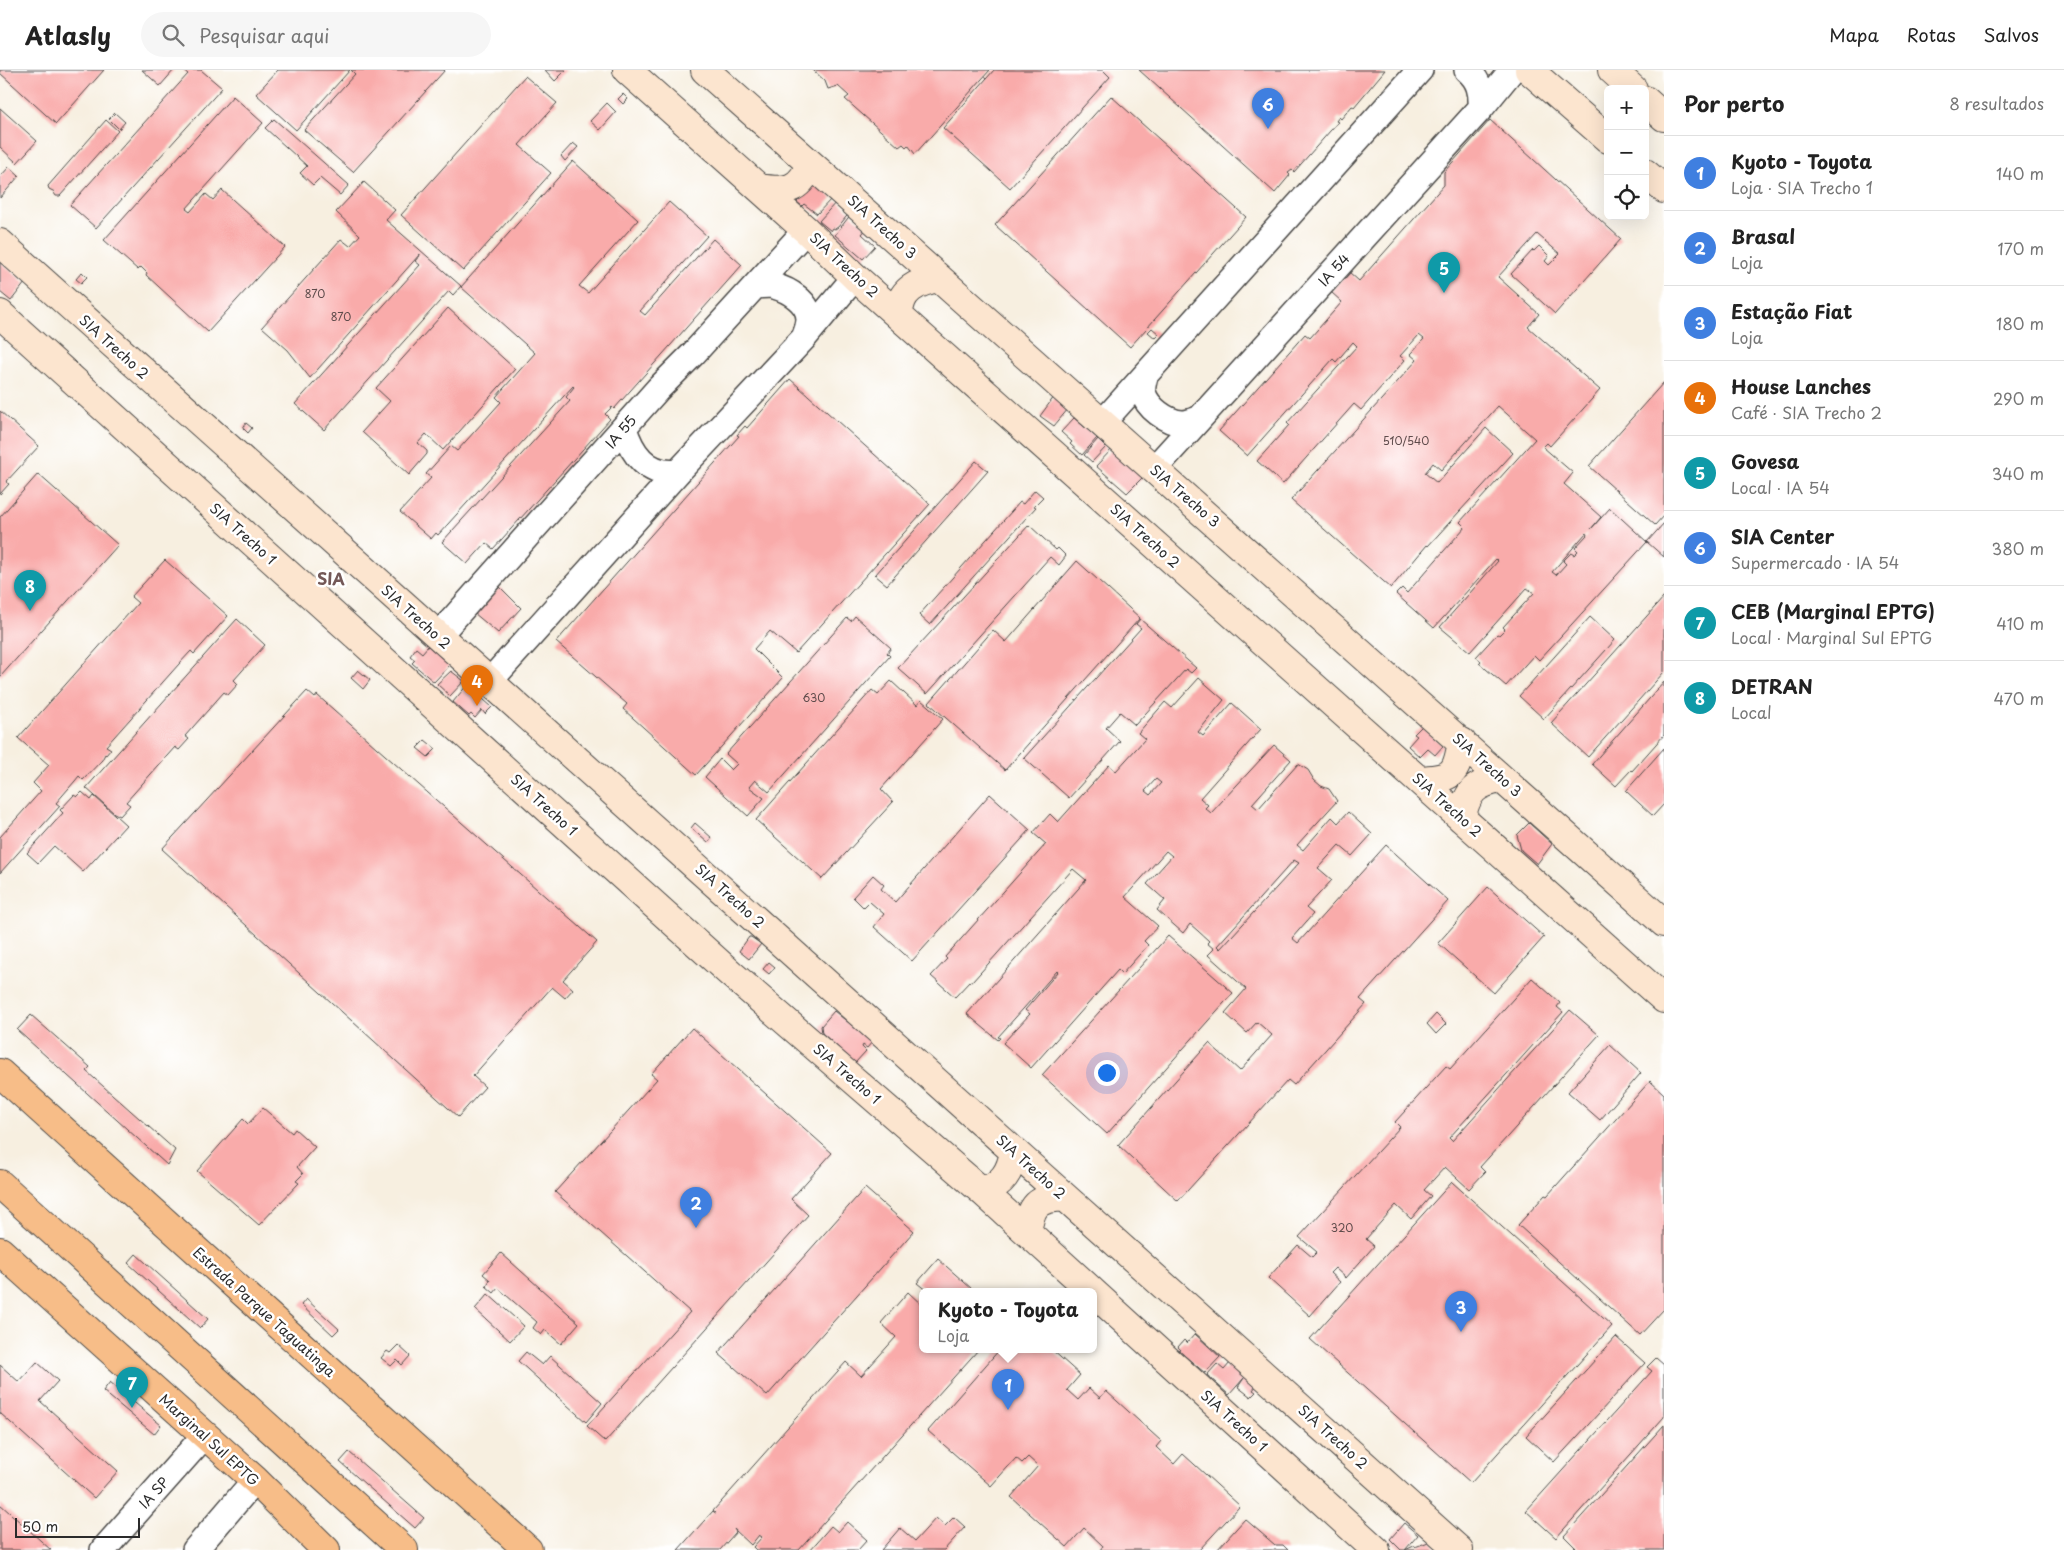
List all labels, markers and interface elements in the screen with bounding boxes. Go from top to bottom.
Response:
search box [141,12,491,57]
text: Atlasly [25,17,111,53]
icon: search [159,21,187,49]
text: Pesquisar aqui [199,21,329,49]
text: Mapa [1829,21,1879,48]
text: Rotas [1907,21,1956,48]
text: Salvos [1984,21,2039,48]
map controls [1604,85,1649,220]
button: + [1604,85,1649,130]
text: Por perto [1684,87,1784,119]
pin: 6 [1252,88,1284,129]
text: 8 resultados [1949,91,2044,115]
button: − [1604,130,1649,175]
text: Kyoto - Toyota [1731,147,1872,175]
text: 1 [1696,161,1704,185]
text: 140 m [1996,161,2044,185]
button: locate [1604,175,1649,220]
text: Loja · SIA Trecho 1 [1731,175,1873,199]
street label: SIA Trecho 3 [843,190,921,263]
text: Brasal [1731,222,1795,250]
street label: SIA Trecho 2 [805,227,883,302]
text: 2 [1694,236,1706,260]
text: 170 m [1998,236,2044,260]
street label: IA 54 [1313,248,1354,291]
text: Loja [1731,250,1763,274]
pin: 5 [1428,252,1460,293]
house number: 870 [305,285,325,302]
text: Estação Fiat [1731,297,1853,325]
house number: 870 [331,308,351,325]
street label: SIA Trecho 2 [75,310,154,384]
text: 3 [1695,311,1705,335]
text: 180 m [1996,311,2044,335]
text: Loja [1731,325,1763,349]
text: House Lanches [1731,372,1871,400]
text: 4 [1695,386,1705,410]
text: 290 m [1993,386,2044,410]
text: Café · SIA Trecho 2 [1731,400,1882,424]
street label: IA 55 [600,410,641,453]
house number: 510/540 [1383,432,1429,449]
text: Govesa [1731,447,1799,475]
street label: SIA Trecho 3 [1146,459,1225,532]
text: 5 [1695,461,1705,485]
text: 340 m [1992,461,2044,485]
text: Local · IA 54 [1731,475,1830,499]
street label: SIA Trecho 1 [205,498,281,569]
street label: SIA Trecho 2 [1106,499,1185,573]
text: SIA Center [1731,522,1834,550]
text: 6 [1694,536,1706,560]
text: 380 m [1992,536,2044,560]
text: Supermercado · IA 54 [1731,550,1899,574]
district label: SIA [317,566,345,590]
pin: 8 [14,570,46,611]
street label: SIA Trecho 2 [377,580,456,654]
text: CEB (Marginal EPTG) [1731,597,1935,625]
text: 7 [1695,611,1705,635]
text: 410 m [1996,611,2044,635]
text: Local · Marginal Sul EPTG [1731,625,1932,649]
pin: 4 [461,665,493,706]
text: DETRAN [1731,672,1813,700]
text: 8 [1695,686,1705,710]
text: 470 m [1994,686,2044,710]
house number: 630 [803,689,825,706]
text: Local [1731,700,1772,724]
street label: SIA Trecho 3 [1448,728,1526,801]
street label: SIA Trecho 2 [1408,768,1487,842]
street label: SIA Trecho 1 [506,769,582,840]
street label: SIA Trecho 2 [691,859,770,933]
street label: SIA Trecho 1 [809,1038,886,1109]
your location [1094,1060,1120,1086]
street label: SIA Trecho 2 [992,1130,1071,1204]
pin: 2 [680,1187,712,1228]
house number: 320 [1331,1219,1353,1236]
street label: Estrada Parque Taguatinga [188,1242,340,1382]
popup [919,1288,1097,1353]
pin: 3 [1445,1291,1477,1332]
text: Kyoto - Toyota [937,1295,1079,1323]
text: Loja [937,1323,969,1347]
pin: 7 [116,1367,148,1408]
pin: 1 [992,1369,1024,1410]
street label: SIA Trecho 1 [1196,1385,1272,1456]
street label: Marginal Sul EPTG [155,1389,264,1490]
street label: SIA Trecho 2 [1294,1400,1373,1474]
street label: IA SP [134,1472,174,1513]
scale bar [15,1515,140,1538]
text: 50 m [22,1516,58,1537]

